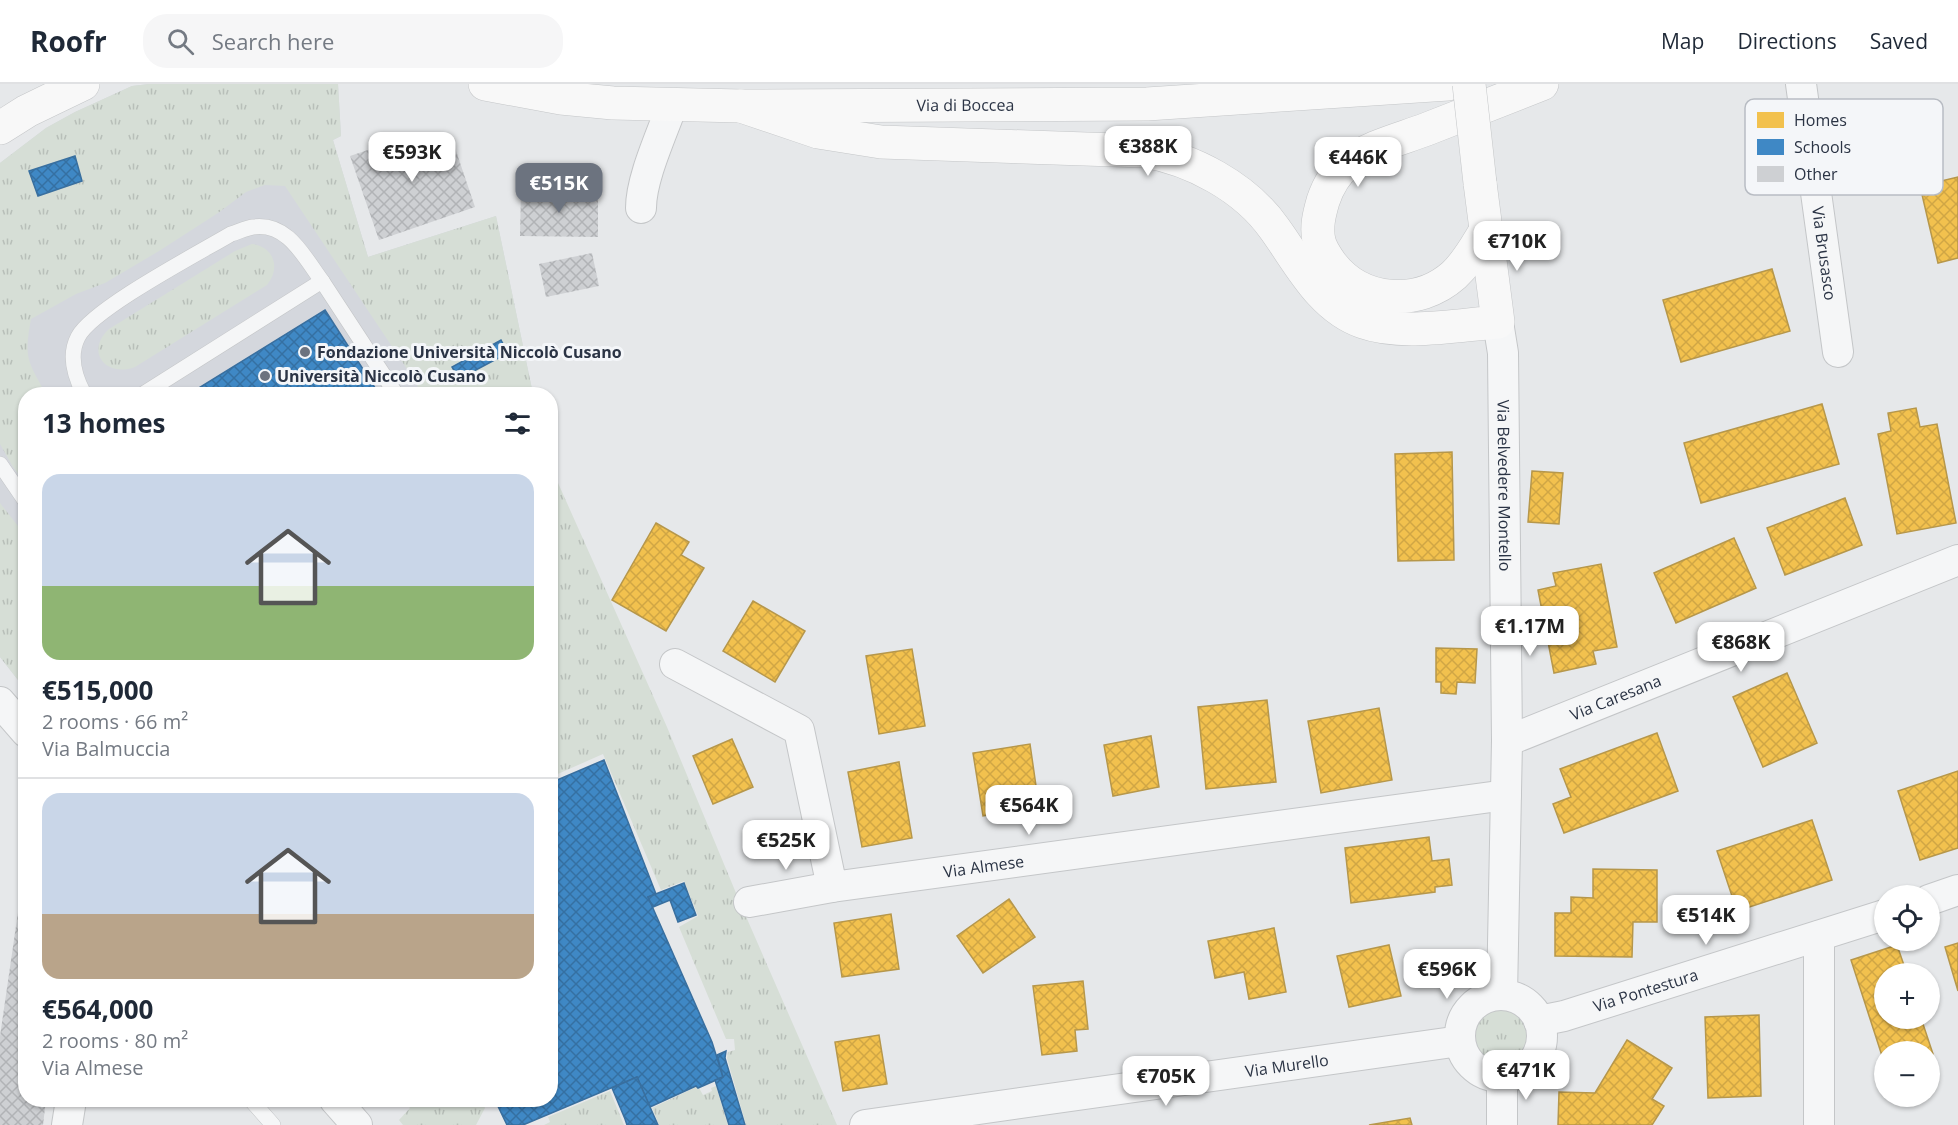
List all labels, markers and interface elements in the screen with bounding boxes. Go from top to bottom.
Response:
search box [143,14,563,68]
text: Roofr [30,22,107,60]
icon: search [164,25,197,58]
text: Search here [212,26,334,56]
text: Map [1661,27,1704,55]
text: Directions [1737,27,1837,55]
text: Saved [1870,27,1928,55]
street label: Via di Boccea [916,94,1014,116]
legend [1745,99,1943,195]
text: Homes [1794,109,1847,131]
pin: €388K [1106,126,1190,177]
pin: €593K [370,132,454,183]
text: €388K [1118,132,1178,159]
text: Schools [1794,136,1851,158]
pin: €446K [1316,137,1400,188]
text: €593K [382,138,442,165]
text: €446K [1328,143,1388,170]
pin: €515K [517,163,601,214]
text: Other [1794,163,1838,185]
text: €515K [529,169,589,196]
street label: Via Brusasco [1807,205,1842,302]
pin: €710K [1475,221,1559,272]
text: €710K [1487,227,1547,254]
place label: Fondazione Università Niccolò Cusano [317,341,622,363]
marker: Fondazione Università Niccolò Cusano [298,345,312,359]
place label: Università Niccolò Cusano [277,365,486,387]
marker: Università Niccolò Cusano [258,369,272,383]
street label: Via Belvedere Montello [1492,400,1516,572]
text: 13 homes [42,405,166,441]
icon: filters [501,407,534,440]
icon: home [234,513,342,621]
pin: €1.17M [1481,606,1579,657]
text: €1.17M [1495,612,1565,639]
pin: €868K [1699,622,1783,673]
text: €868K [1711,628,1771,655]
street label: Via Caresana [1567,669,1664,726]
text: €515,000 [42,672,153,708]
text: 2 rooms · 66 m² [42,708,188,735]
text: Via Balmuccia [42,735,170,762]
pin: €564K [987,785,1071,836]
text: €564K [999,791,1059,818]
pin: €525K [744,820,828,871]
text: €525K [756,826,816,853]
icon: home [234,832,342,940]
street label: Via Almese [942,850,1025,883]
map controls [1874,885,1940,1107]
button: locate [1874,885,1940,951]
pin: €514K [1664,895,1748,946]
text: €514K [1676,901,1736,928]
pin: €596K [1405,949,1489,1000]
text: €596K [1417,955,1477,982]
street label: Via Pontestura [1590,963,1701,1017]
button: + [1874,963,1940,1029]
text: €564,000 [42,991,153,1027]
text: 2 rooms · 80 m² [42,1027,188,1054]
button: − [1874,1041,1940,1107]
street label: Via Murello [1244,1049,1330,1082]
pin: €471K [1484,1050,1568,1101]
text: Via Almese [42,1054,143,1081]
pin: €705K [1124,1056,1208,1107]
text: €471K [1496,1056,1556,1083]
text: €705K [1136,1062,1196,1089]

